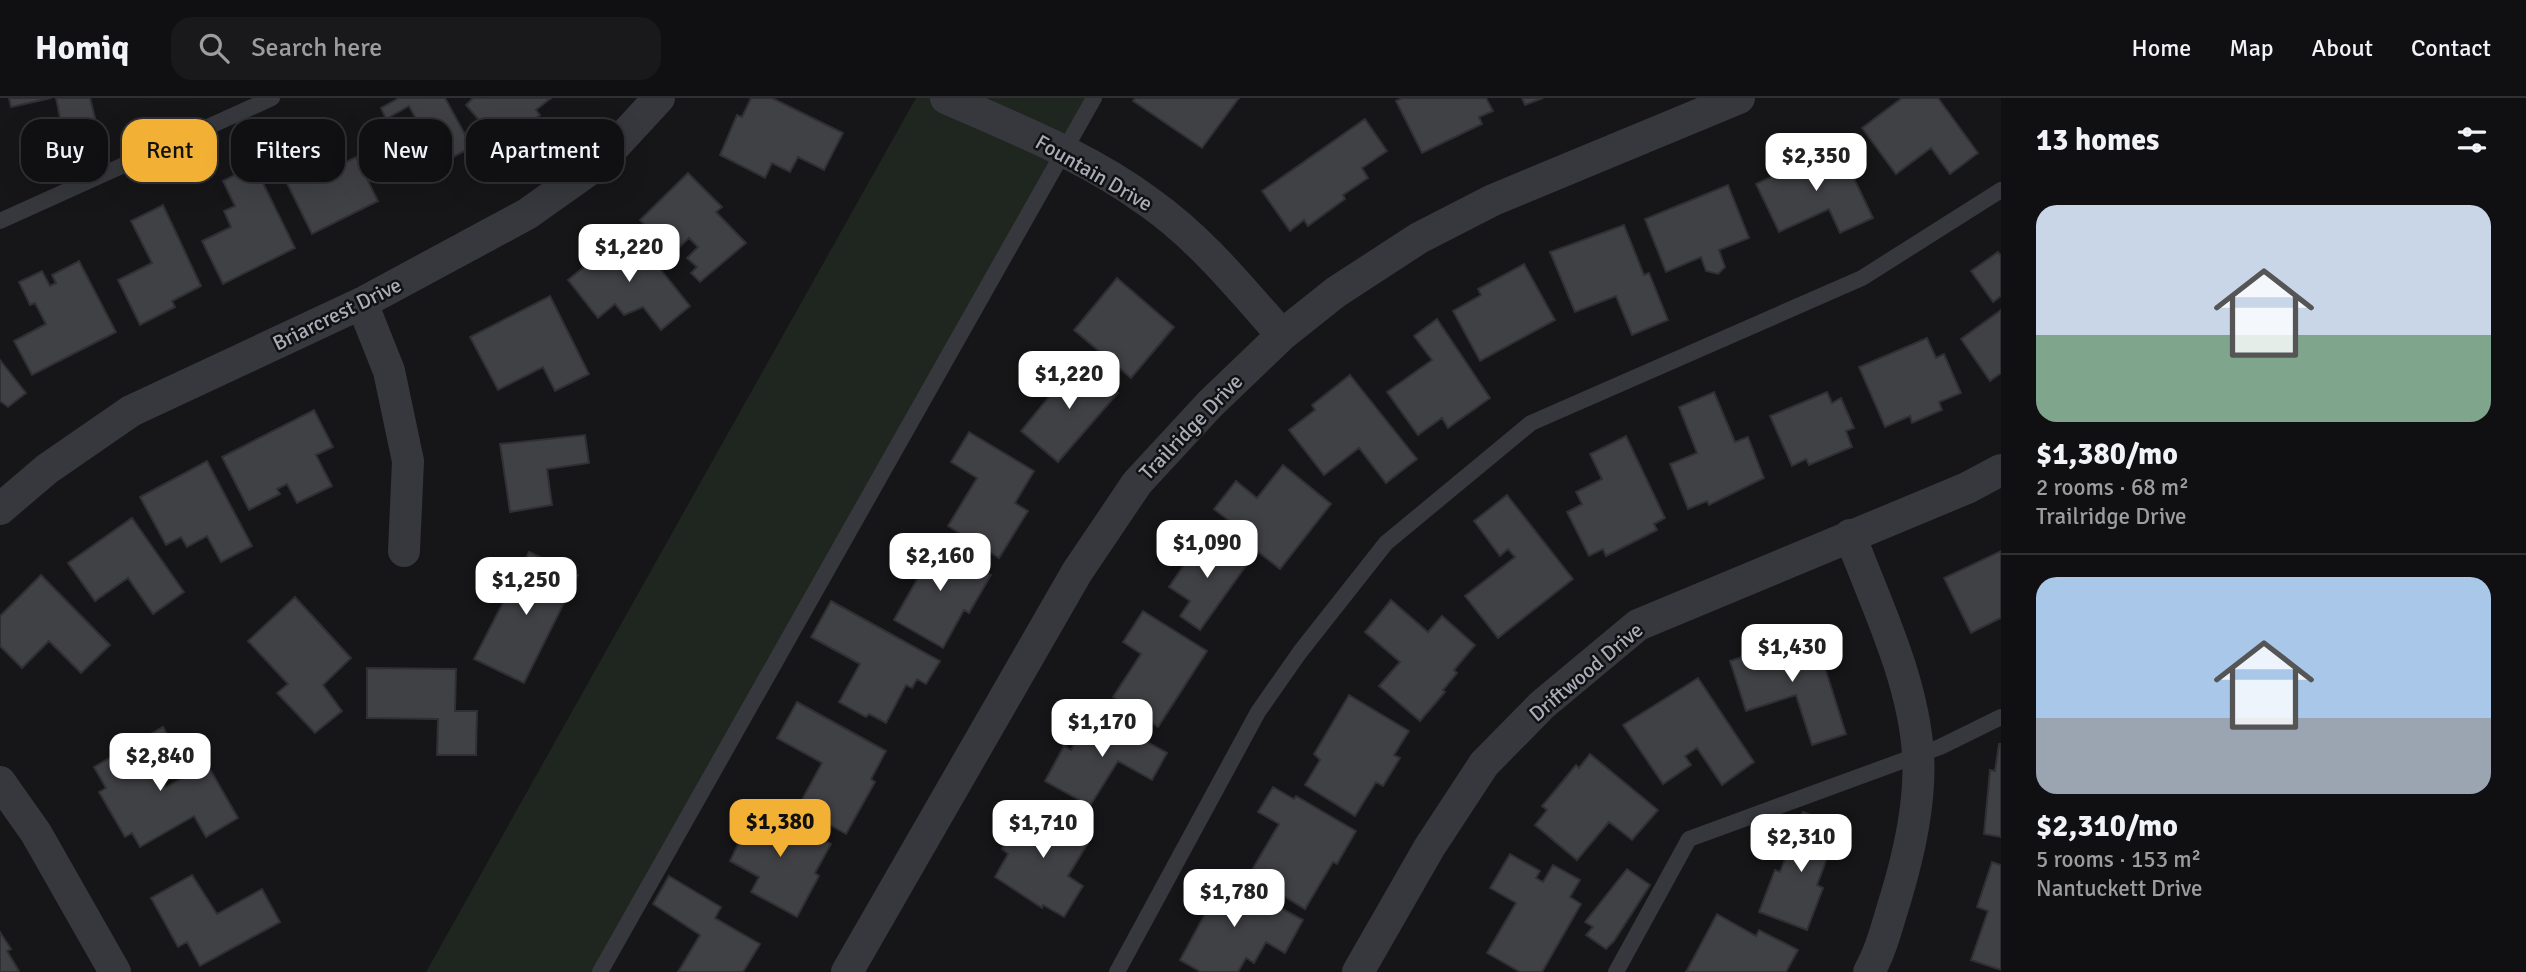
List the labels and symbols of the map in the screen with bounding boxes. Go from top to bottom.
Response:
street label: Fountain Drive [1031,129,1157,217]
pin: $2,350 [1759,134,1873,193]
pin: $1,220 [572,225,686,284]
street label: Briarcrest Drive [268,272,406,356]
pin: $1,220 [1012,352,1126,411]
street label: Trailridge Drive [1134,369,1248,485]
pin: $1,090 [1150,520,1264,580]
pin: $2,160 [883,533,997,593]
pin: $1,250 [469,558,583,617]
street label: Driftwood Drive [1524,617,1648,727]
pin: $1,430 [1735,624,1849,684]
pin: $1,170 [1045,700,1159,759]
pin: $2,840 [103,734,217,793]
pin: $1,380 [723,800,837,859]
pin: $1,710 [986,800,1100,860]
pin: $2,310 [1744,814,1858,874]
pin: $1,780 [1177,870,1291,929]

